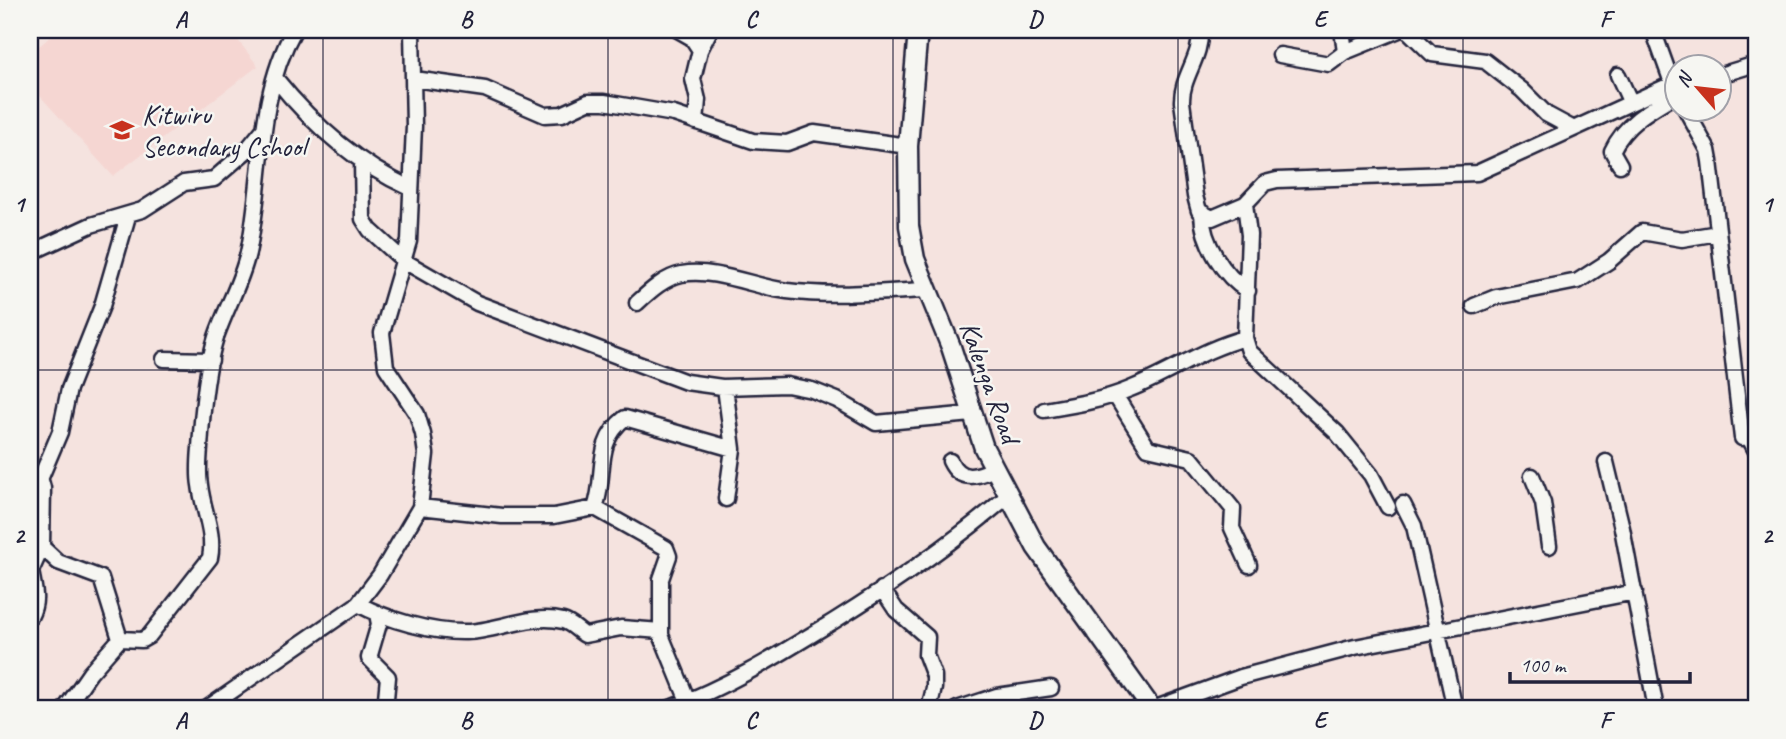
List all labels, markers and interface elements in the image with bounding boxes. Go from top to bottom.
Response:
text: A [175,5,189,34]
text: B [460,5,474,34]
text: C [746,5,760,34]
text: D [1028,5,1044,34]
text: E [1314,5,1330,34]
text: F [1600,5,1616,34]
north arrow [1664,52,1734,122]
text: N [1671,67,1699,91]
place label: Kitwiru Secondary Cshool [142,97,311,164]
school or university icon: Kitwiru Secondary Cshool [108,116,136,144]
text: 1 [14,190,27,219]
text: 1 [1762,190,1775,219]
street label: Kalenga Road [952,317,1029,451]
text: 2 [14,521,27,550]
text: 2 [1762,521,1775,550]
scale bar [1510,641,1690,685]
text: 100 m [1520,652,1567,678]
text: A [175,706,189,735]
text: B [460,706,474,735]
text: C [746,706,760,735]
text: D [1028,706,1044,735]
text: E [1314,706,1330,735]
text: F [1600,706,1616,735]

